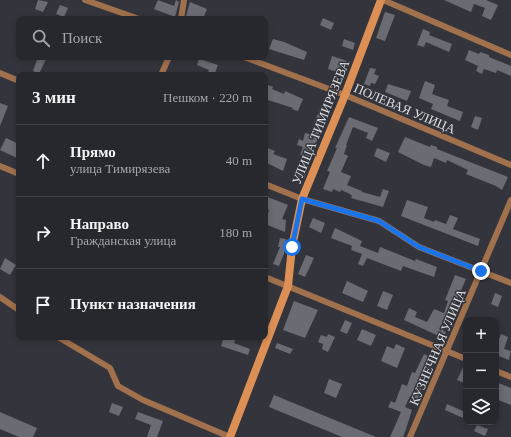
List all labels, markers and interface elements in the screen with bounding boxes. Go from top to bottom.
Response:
search box [16,16,268,60]
icon: search [30,27,52,49]
text: Поиск [62,30,102,46]
street label: УЛИЦА ТИМИРЯЗЕВА [289,57,353,187]
street label: ПОЛЕВАЯ УЛИЦА [352,80,458,137]
text: 3 мин [32,88,76,107]
text: Пешком · 220 m [163,90,252,105]
text: Прямо [70,144,116,160]
icon: ahead [32,150,54,172]
text: 40 m [226,153,252,168]
text: улица Тимирязева [70,161,170,176]
text: Направо [70,216,129,232]
icon: right [32,222,54,244]
text: 180 m [219,225,252,240]
text: Гражданская улица [70,233,176,248]
route start [283,238,301,256]
route end [472,262,490,280]
street label: КУЗНЕЧНАЯ УЛИЦА [406,286,469,408]
icon: arrive [32,294,54,316]
text: Пункт назначения [70,296,196,312]
map controls [463,317,499,425]
button: + [463,317,499,353]
button: − [463,353,499,389]
button: layers [463,389,499,425]

